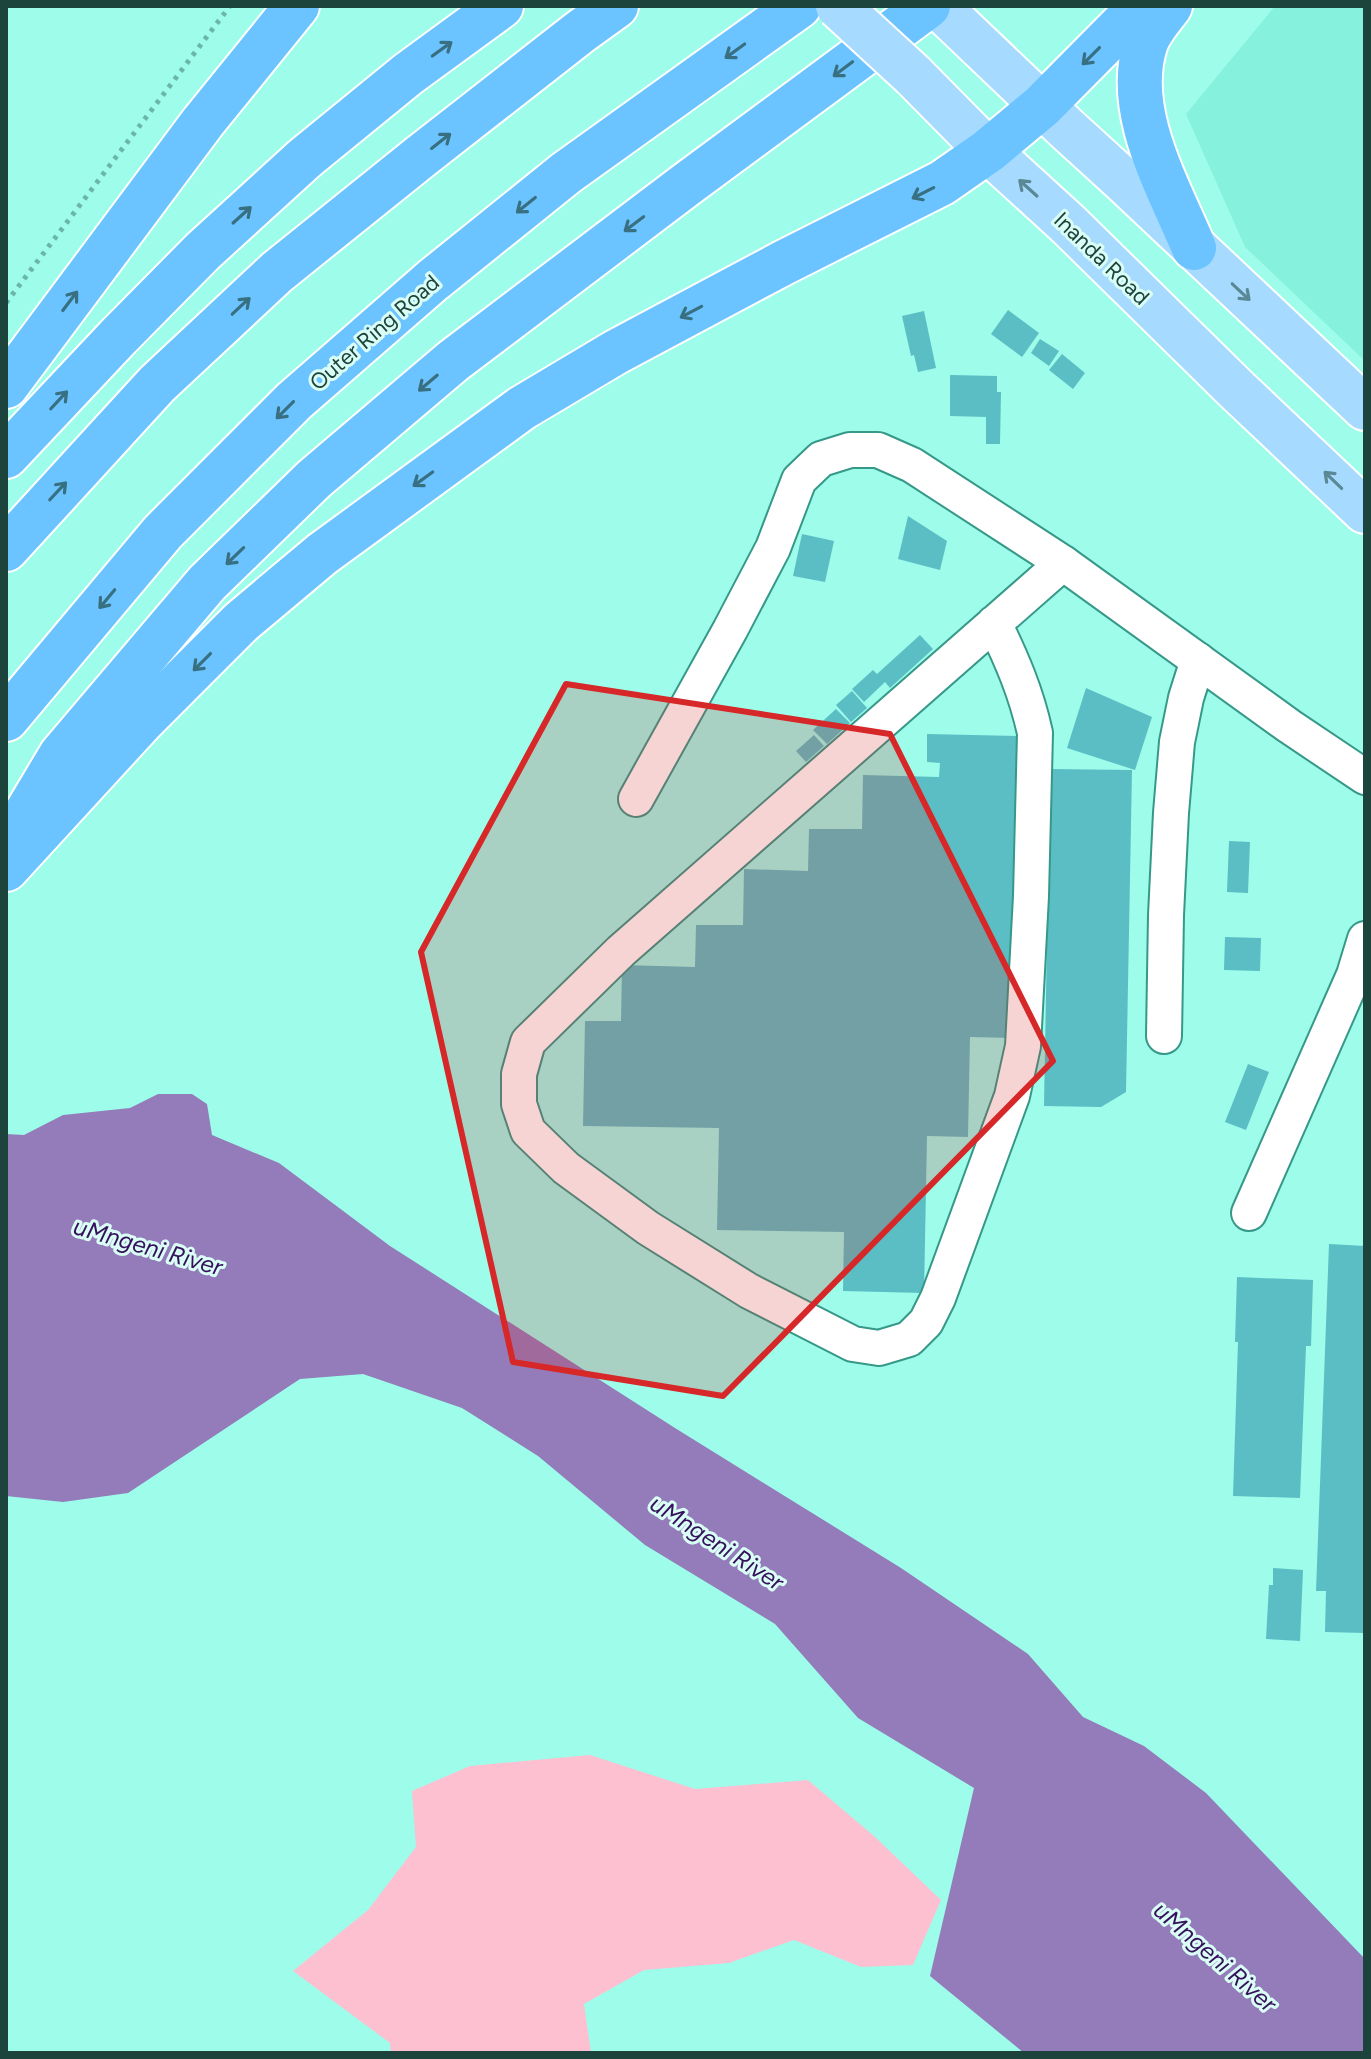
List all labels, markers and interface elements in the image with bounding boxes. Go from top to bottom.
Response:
one-way arrow [431,41,452,58]
one-way arrow [725,43,747,60]
one-way arrow [1082,46,1101,66]
one-way arrow [832,61,854,77]
one-way arrow [430,132,451,149]
one-way arrow [1018,179,1038,197]
one-way arrow [911,186,935,201]
one-way arrow [516,197,537,214]
street label: Inanda Road [1048,206,1155,310]
one-way arrow [232,207,252,225]
one-way arrow [624,216,645,233]
street label: Outer Ring Road [304,269,445,396]
one-way arrow [1231,283,1251,301]
one-way arrow [61,291,78,312]
one-way arrow [230,298,250,316]
one-way arrow [680,305,704,320]
one-way arrow [418,374,439,392]
one-way arrow [50,390,68,410]
one-way arrow [276,400,295,419]
one-way arrow [413,470,435,487]
one-way arrow [1324,471,1343,490]
one-way arrow [48,481,67,501]
one-way arrow [225,547,245,566]
one-way arrow [98,588,116,609]
one-way arrow [192,652,212,671]
water label: uMngeni River [70,1211,227,1282]
water label: uMngeni River [645,1489,790,1597]
water label: uMngeni River [1148,1895,1283,2018]

